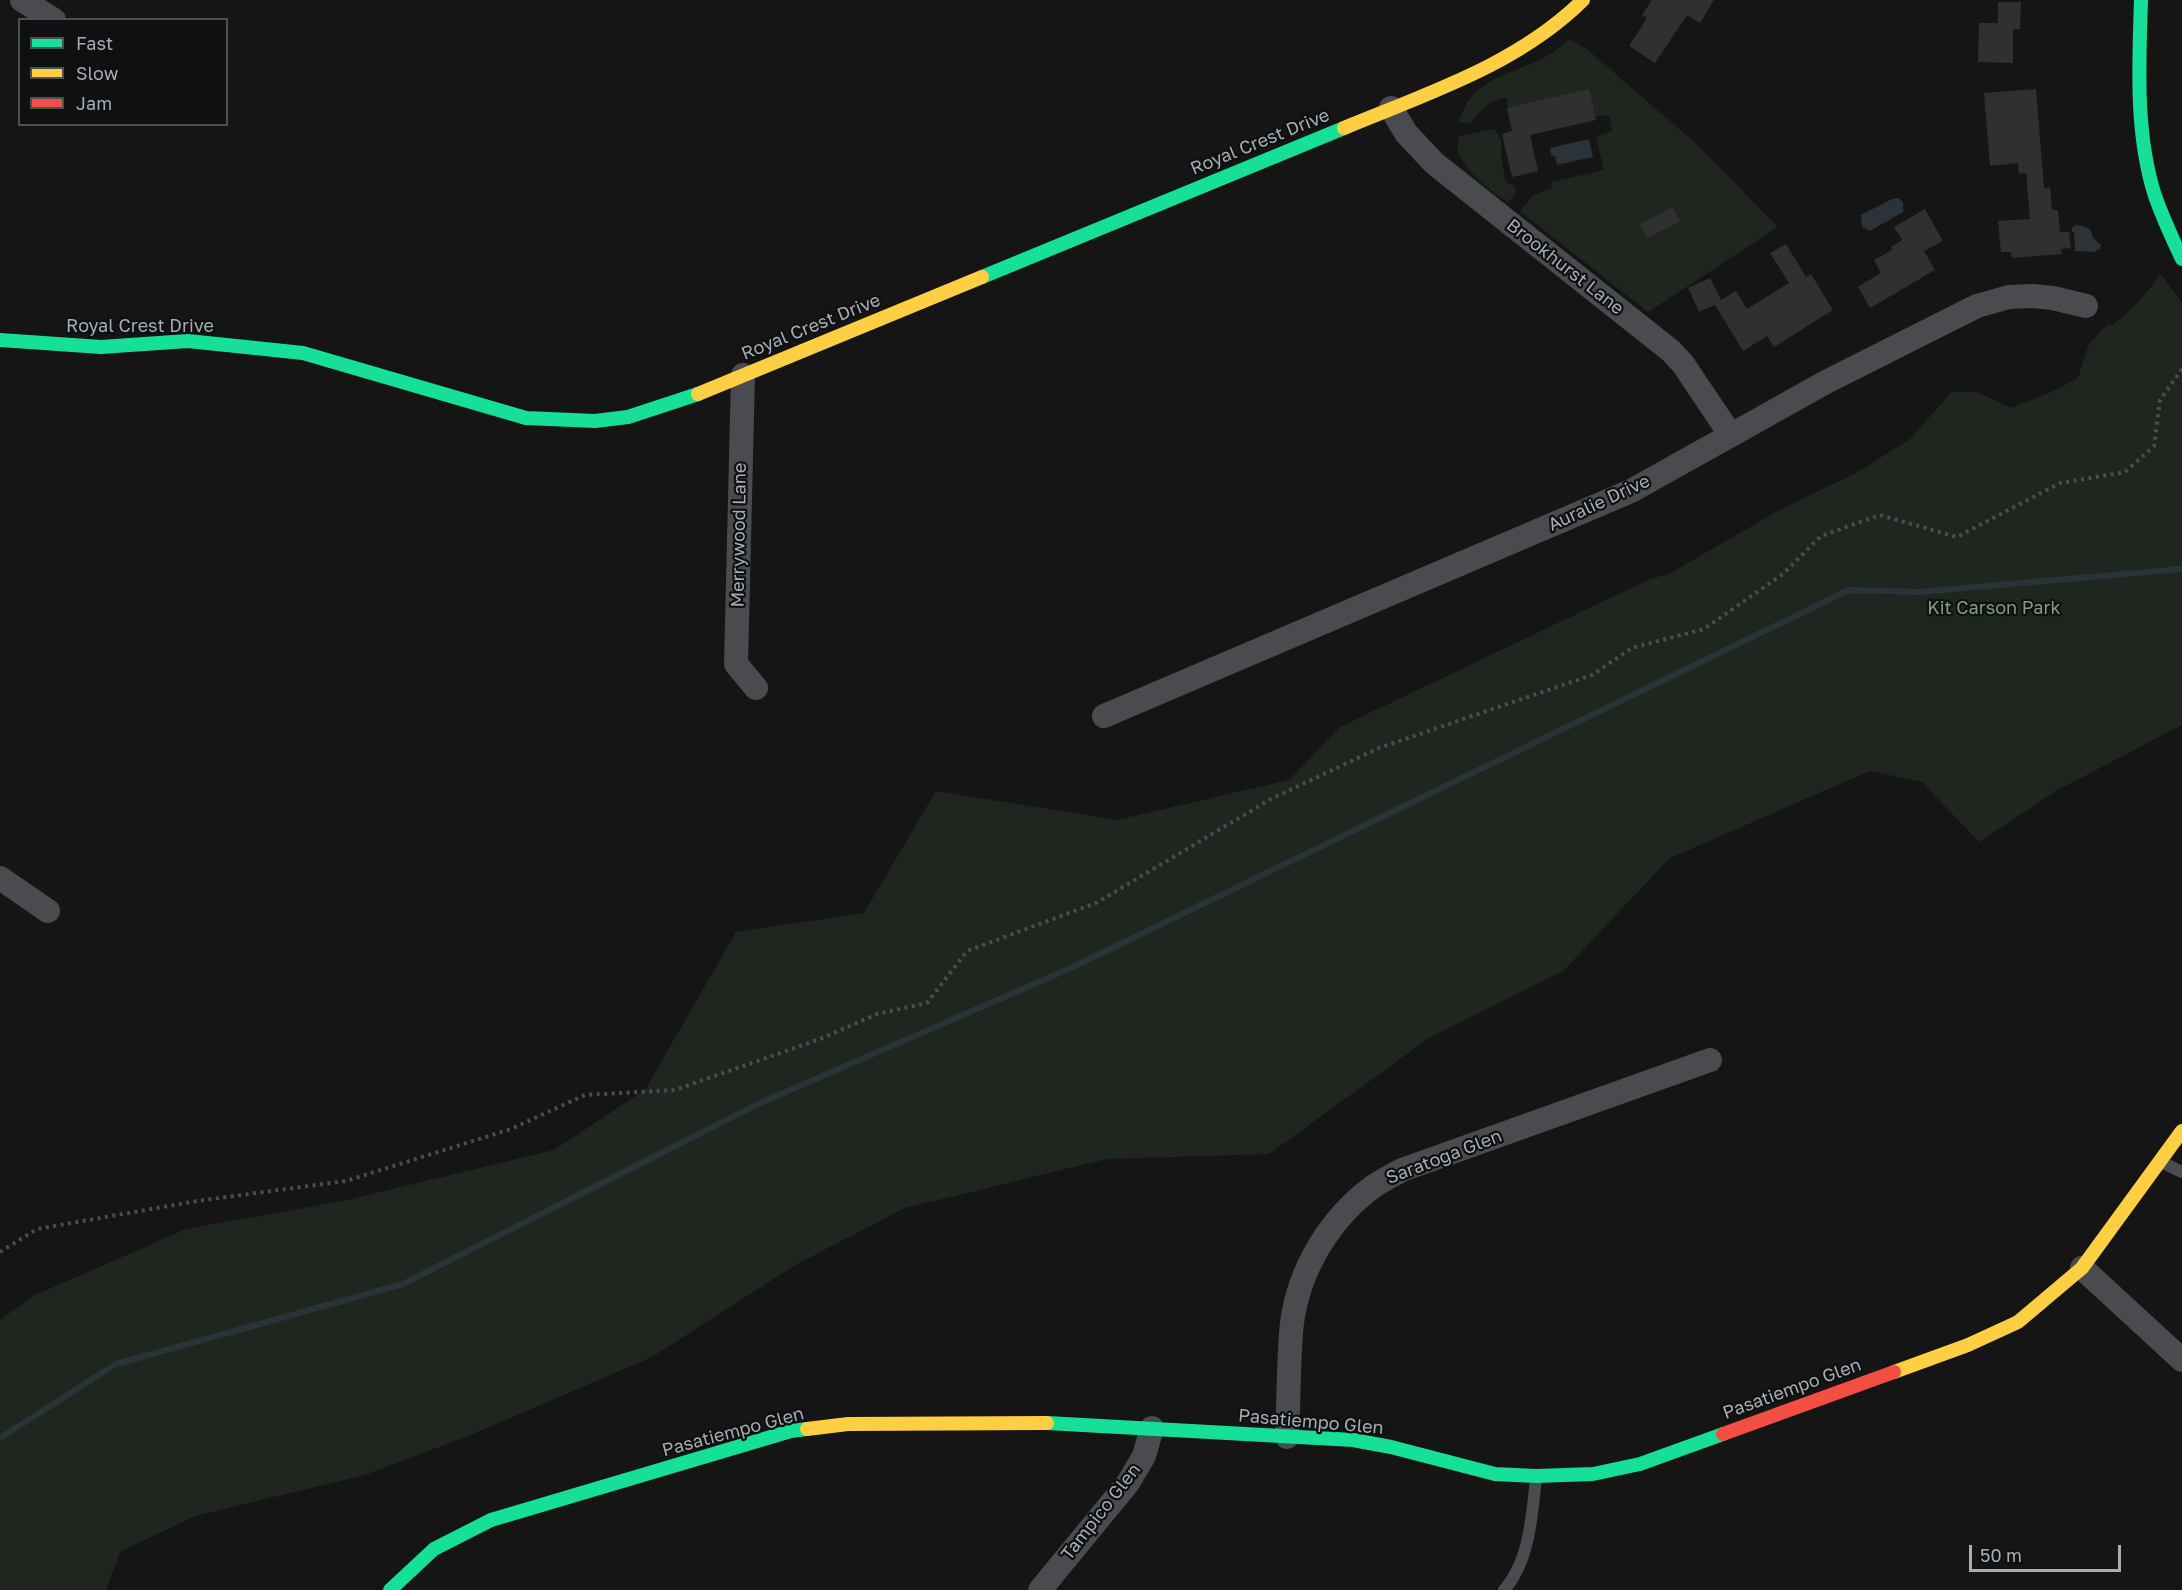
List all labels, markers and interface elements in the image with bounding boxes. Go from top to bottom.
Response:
legend [18,18,228,126]
text: Fast [76,32,113,54]
text: Slow [76,62,118,84]
text: Jam [76,92,112,114]
street label: Royal Crest Drive [1187,104,1333,180]
street label: Brookhurst Lane [1502,214,1628,320]
street label: Royal Crest Drive [738,289,884,365]
street label: Royal Crest Drive [66,315,214,337]
street label: Merrywood Lane [727,463,751,607]
street label: Auralie Drive [1545,470,1653,536]
park label: Kit Carson Park [1927,597,2061,619]
street label: Saratoga Glen [1383,1125,1505,1189]
street label: Pasatiempo Glen [1720,1354,1864,1424]
street label: Pasatiempo Glen [660,1403,806,1461]
street label: Pasatiempo Glen [1237,1405,1385,1439]
street label: Tampico Glen [1057,1459,1145,1565]
scale bar [1972,1533,2124,1571]
text: 50 m [1980,1544,2022,1566]

